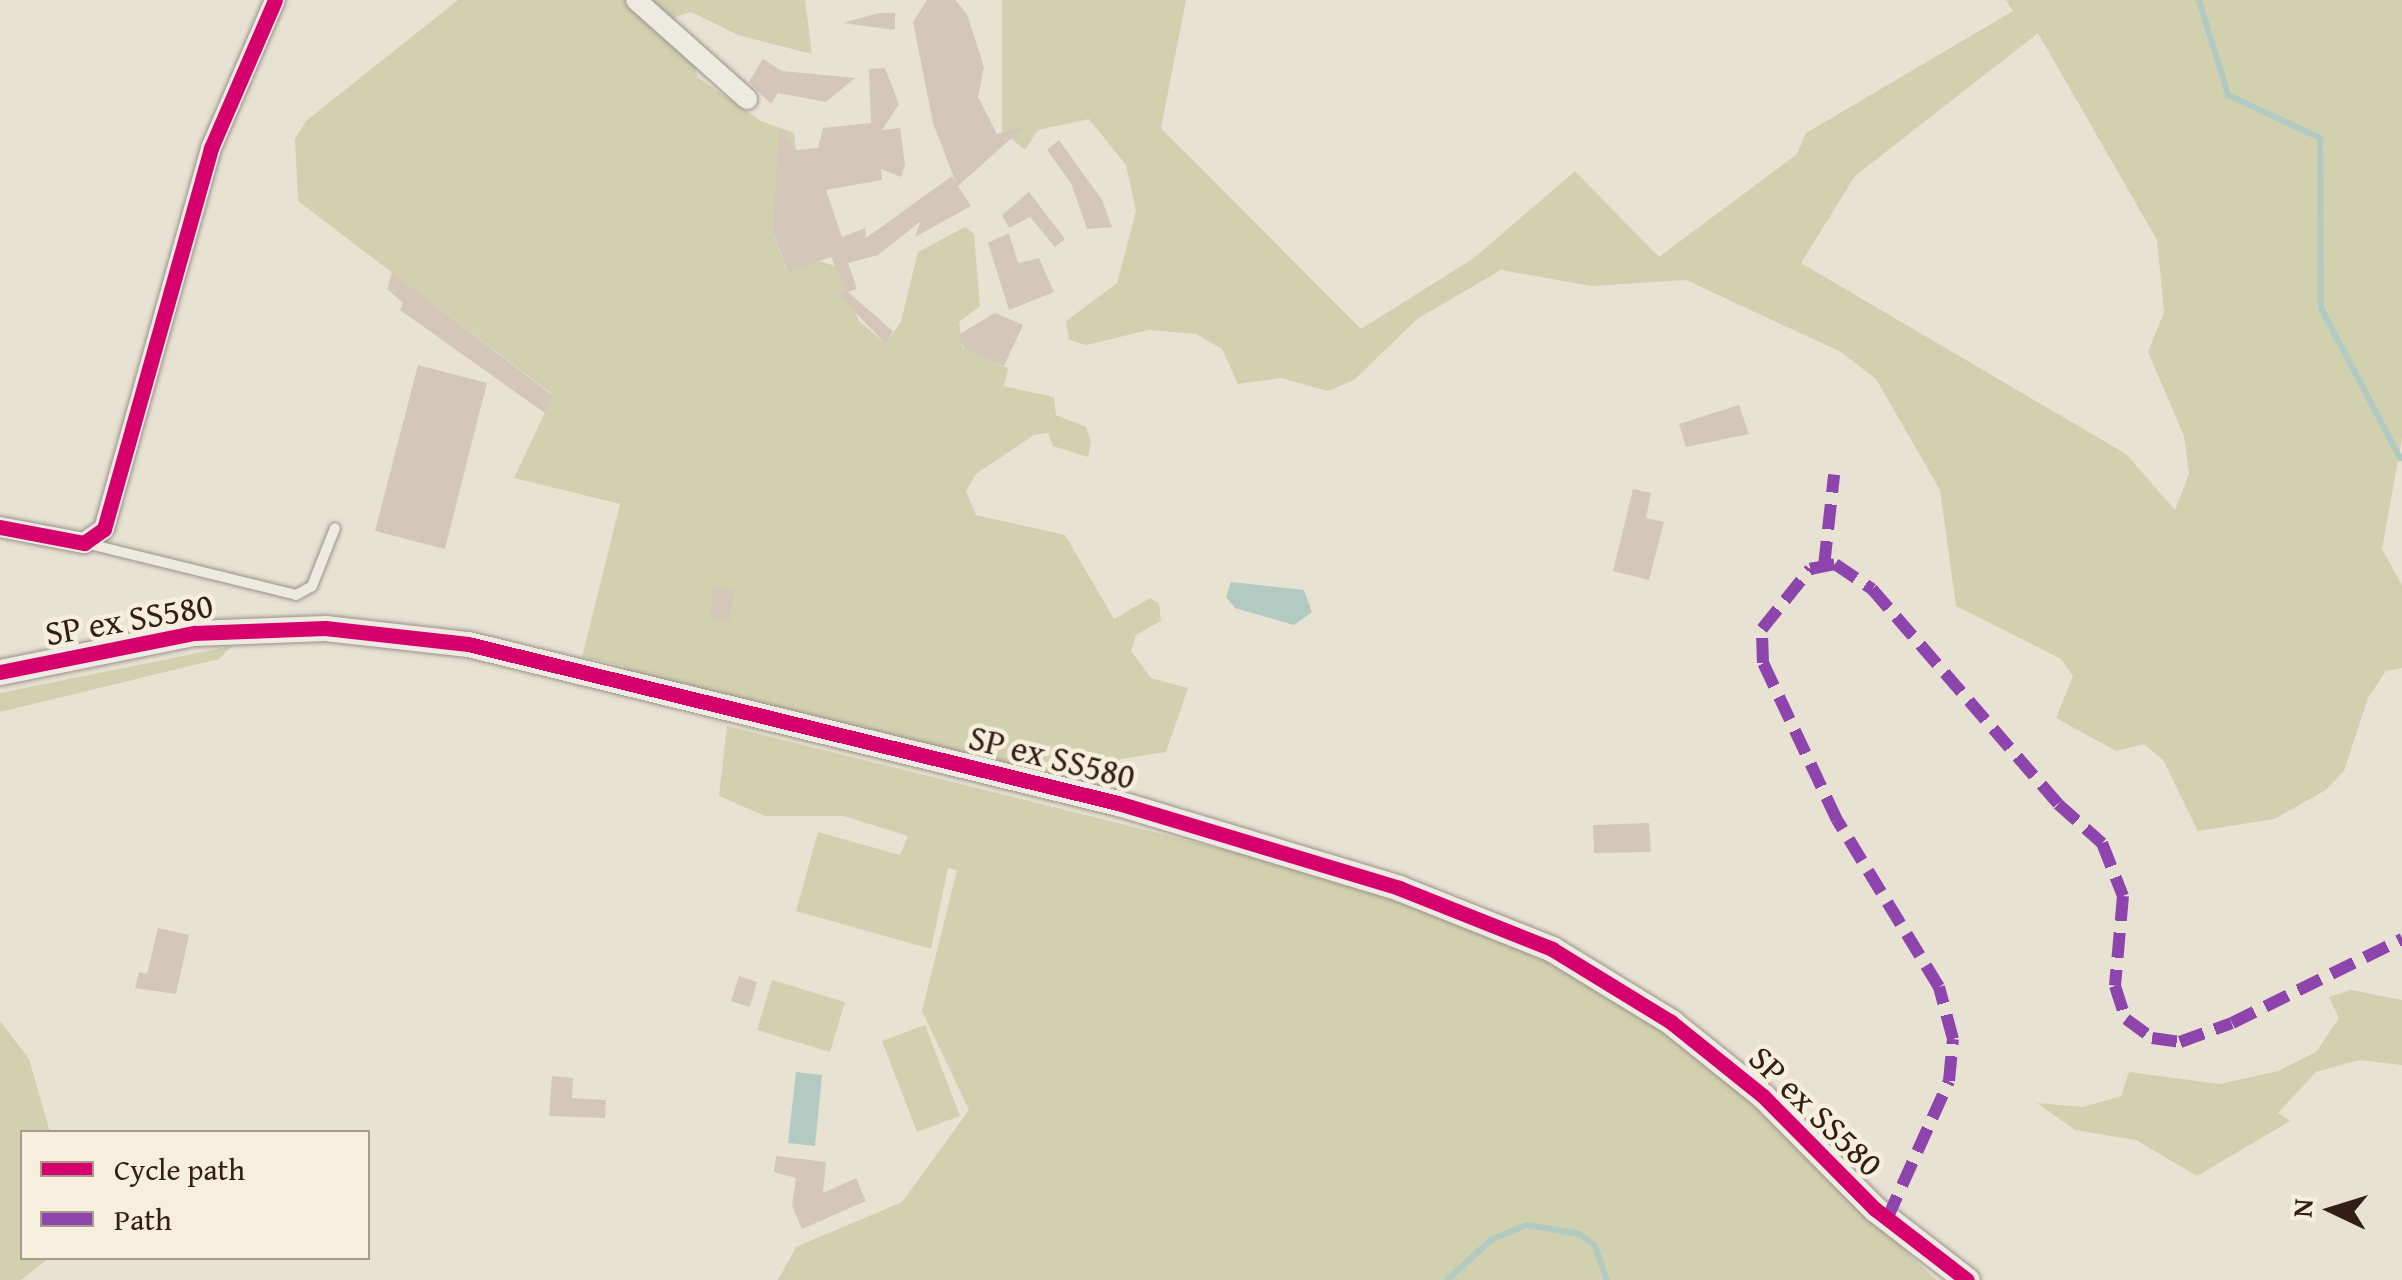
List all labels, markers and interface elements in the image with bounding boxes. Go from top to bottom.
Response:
street label: SP ex SS580 [42,584,216,654]
street label: SP ex SS580 [965,716,1139,798]
street label: SP ex SS580 [1740,1037,1892,1185]
legend [20,1130,370,1260]
text: Cycle path [114,1147,245,1191]
north arrow [2282,1160,2382,1260]
text: Path [114,1197,172,1241]
text: N [2280,1197,2323,1219]

